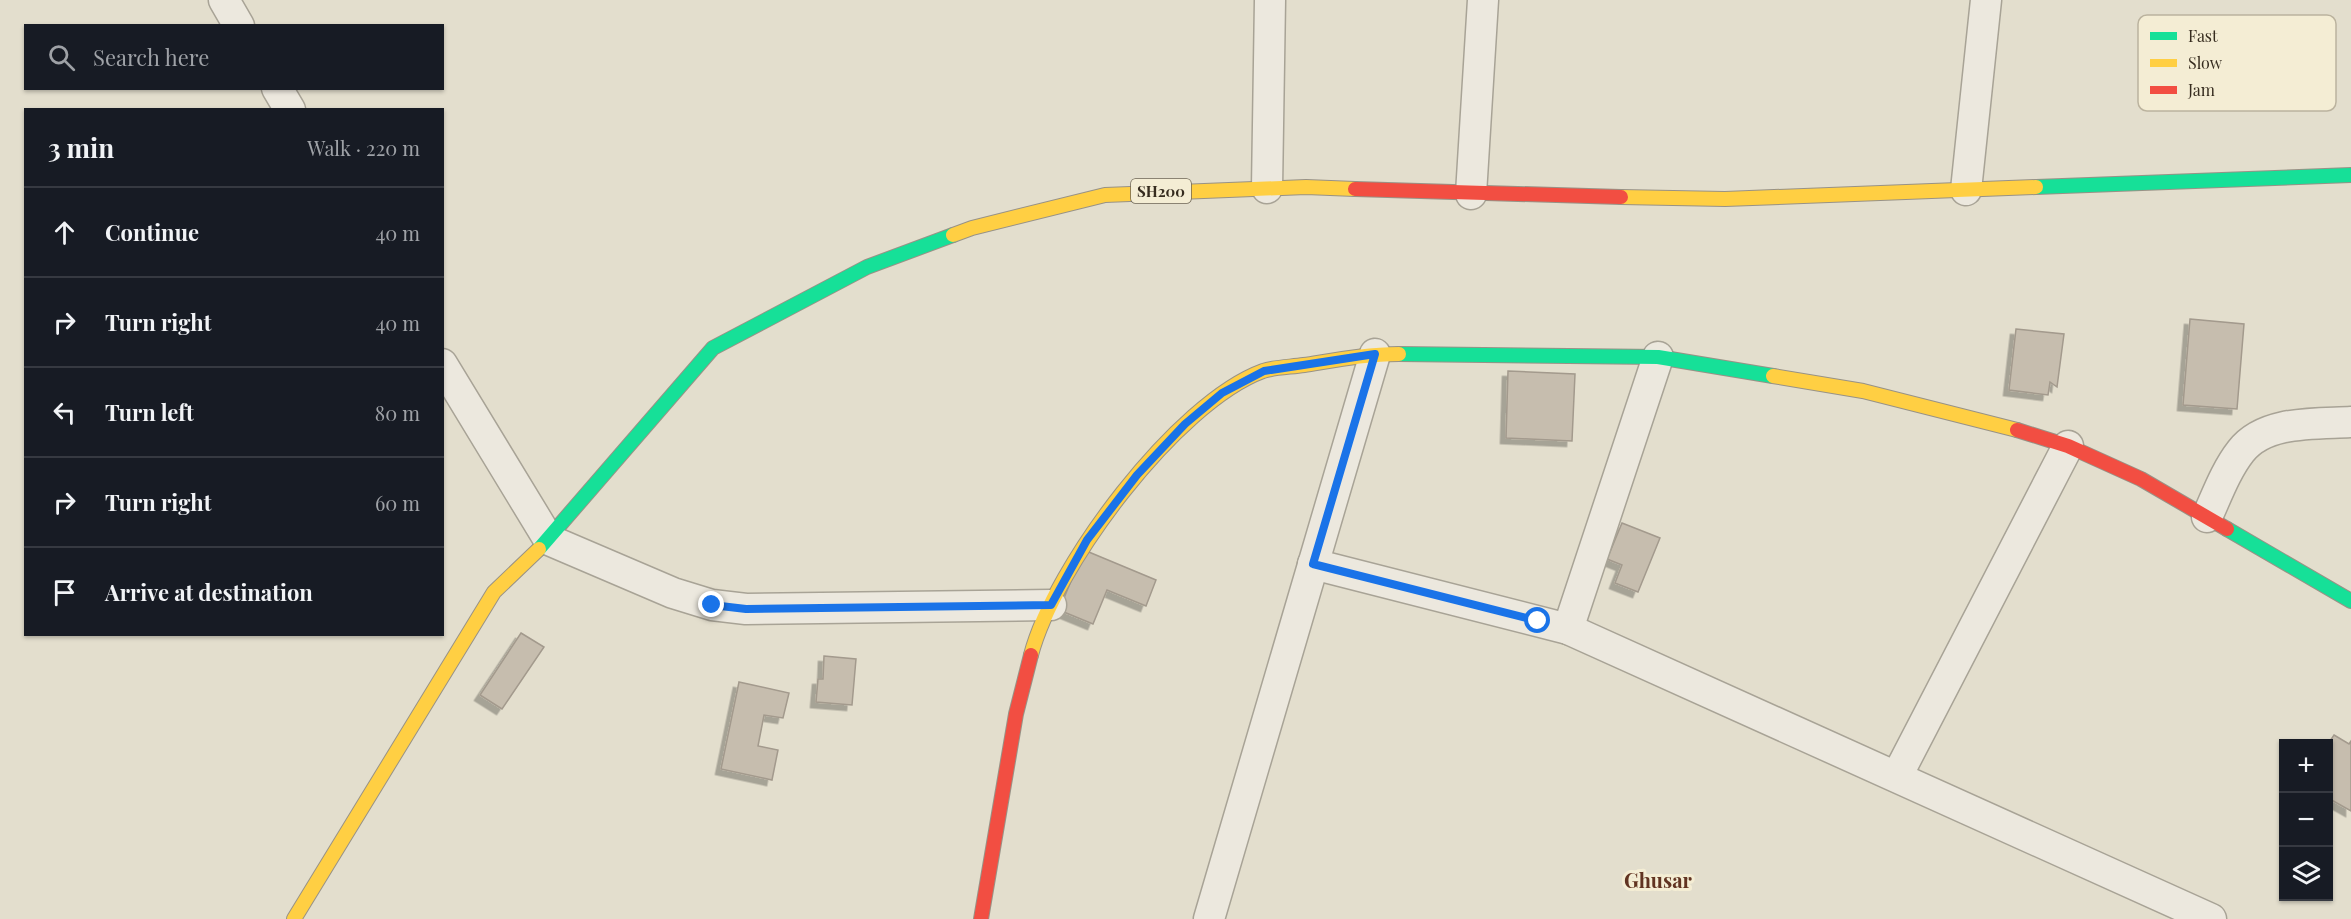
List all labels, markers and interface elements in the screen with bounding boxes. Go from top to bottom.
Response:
legend [2138,15,2336,111]
search box [24,24,444,90]
text: Fast [2188,25,2218,46]
icon: search [45,41,78,74]
text: Search here [93,42,209,72]
text: Slow [2188,52,2223,73]
text: Jam [2187,79,2215,100]
text: 3 min [48,130,114,165]
text: Walk · 220 m [307,134,420,161]
road number: SH200 [1131,179,1191,203]
icon: ahead [48,216,81,249]
text: Continue [105,217,199,247]
text: 40 m [375,219,420,246]
icon: right [48,306,81,339]
text: Turn right [105,307,211,337]
text: 40 m [375,309,420,336]
icon: left [48,396,81,429]
text: Turn left [105,397,194,427]
text: 80 m [375,399,420,426]
icon: right [48,486,81,519]
text: Turn right [105,487,211,517]
text: 60 m [375,489,420,516]
icon: arrive [48,576,81,609]
text: Arrive at destination [105,577,313,607]
route end [698,591,724,617]
route start [1524,607,1550,633]
map controls [2279,739,2333,901]
button: + [2279,739,2333,793]
button: − [2279,793,2333,847]
button: layers [2279,847,2333,901]
district label: Ghusar [1624,866,1693,893]

